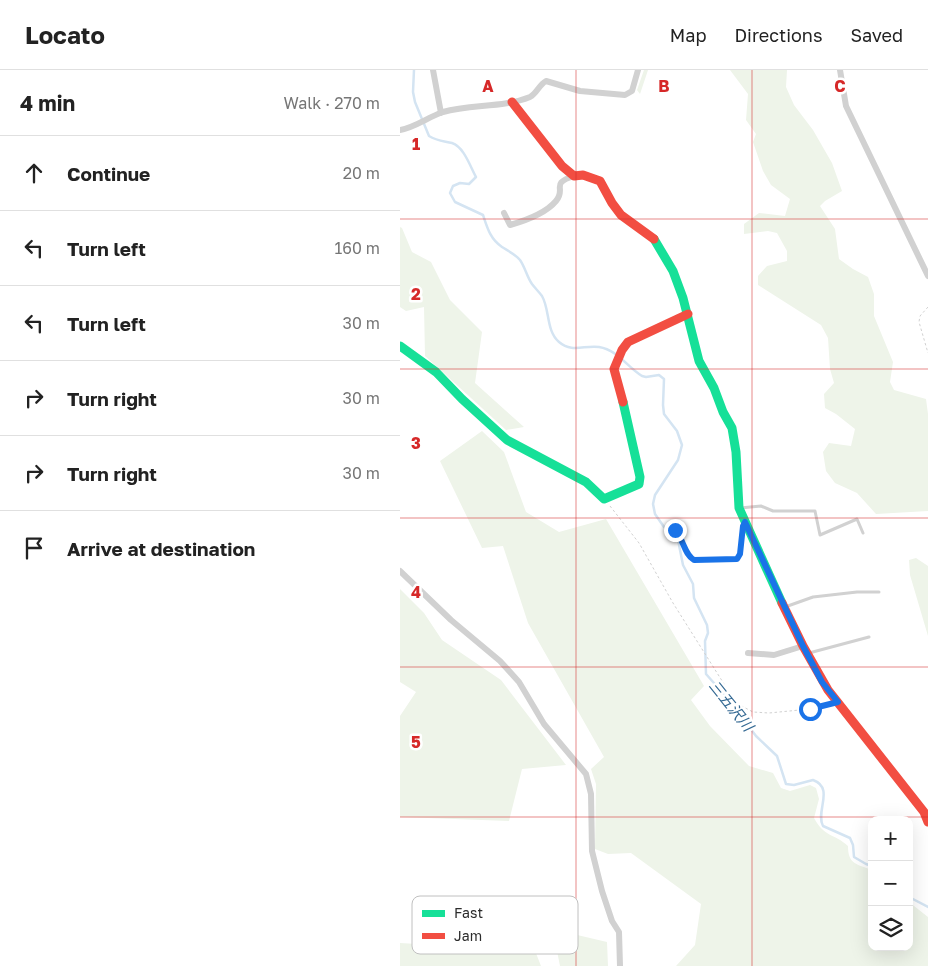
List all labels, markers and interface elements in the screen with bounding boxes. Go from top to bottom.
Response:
text: Locato [25,20,105,49]
text: Map [670,24,706,46]
text: Directions [734,24,822,46]
text: Saved [850,24,903,46]
text: A [482,76,494,96]
text: B [658,76,670,96]
text: C [834,76,846,96]
text: 4 min [20,90,75,116]
text: Walk · 270 m [283,93,380,113]
text: 1 [412,134,420,154]
icon: ahead [20,159,48,187]
text: Continue [67,162,150,185]
text: 20 m [343,163,380,183]
icon: left [20,234,48,262]
text: Turn left [67,237,146,260]
text: 160 m [334,238,380,258]
text: 2 [411,284,421,304]
icon: left [20,309,48,337]
text: Turn left [67,312,146,335]
text: 30 m [343,313,380,333]
icon: right [20,384,48,412]
text: Turn right [67,387,157,410]
text: 30 m [343,388,380,408]
text: 3 [411,433,421,453]
icon: right [20,459,48,487]
text: Turn right [67,462,157,485]
text: 30 m [343,463,380,483]
route end [664,519,687,542]
icon: arrive [20,534,48,562]
text: Arrive at destination [67,537,255,560]
text: 4 [411,582,421,602]
water label: 三五沢川 [706,676,759,736]
route start [799,698,822,721]
text: 5 [411,732,421,752]
map controls [868,816,913,951]
button: + [868,816,913,861]
button: − [868,861,913,906]
legend [412,896,578,954]
text: Fast [454,904,483,921]
button: layers [868,906,913,951]
text: Jam [454,927,482,944]

